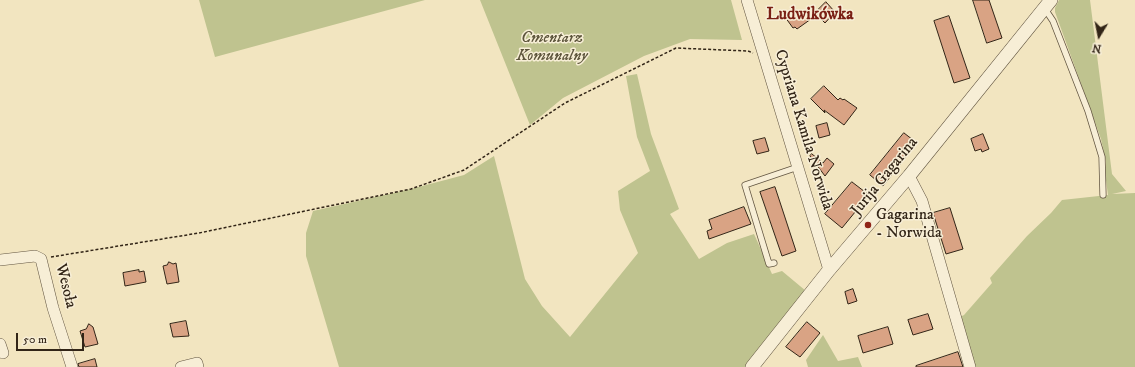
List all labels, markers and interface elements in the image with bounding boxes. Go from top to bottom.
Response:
district label: Ludwikówka [767,5,853,25]
north arrow [1079,16,1119,56]
park label: Cmentarz Komunalny [516,29,588,67]
text: N [1091,40,1103,55]
street label: Cypriana Kamila Norwida [769,48,837,212]
street label: Jurija Gagarina [847,134,923,220]
place label: Gagarina - Norwida [876,206,942,244]
marker: Gagarina - Norwida [863,220,873,230]
street label: Wesoła [50,262,80,310]
scale bar [18,325,86,351]
text: 50 m [23,332,47,347]

